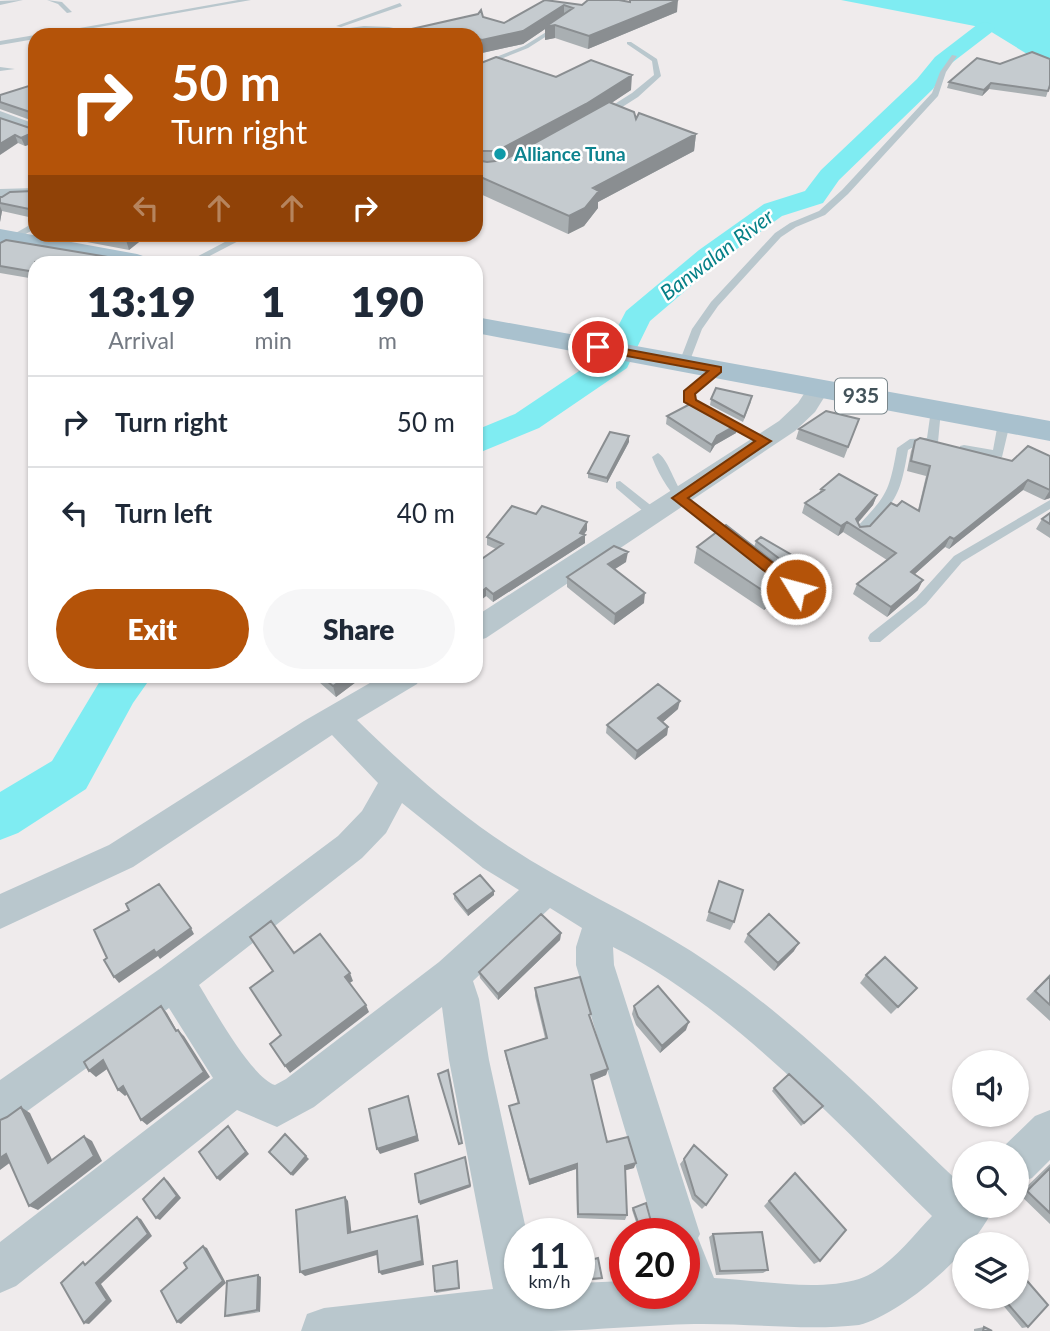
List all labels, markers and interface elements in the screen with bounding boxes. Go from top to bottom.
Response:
text: 50 m [171,53,281,111]
icon: right [56,56,147,147]
text: Turn right [171,112,307,151]
place label: Alliance Tuna [513,142,626,165]
marker: Alliance Tuna [492,146,508,162]
icon: left [127,189,165,227]
icon: ahead [200,189,238,227]
icon: ahead [273,189,311,227]
icon: right [346,189,384,227]
water label: Banwalan River [654,203,778,305]
text: 13:19 [87,276,196,326]
text: 1 [261,276,285,326]
text: 190 [351,276,424,326]
pin [568,317,628,377]
text: Arrival [108,326,174,354]
text: min [255,326,292,354]
text: m [378,326,397,354]
icon: arrive [579,328,617,366]
road number: 935 [835,378,887,414]
icon: right [56,403,94,441]
text: Turn right [115,406,228,438]
text: 50 m [397,406,455,438]
icon: left [56,494,94,532]
text: Turn left [115,497,212,529]
text: 40 m [397,497,455,529]
position arrow [759,552,833,626]
button: Exit [56,589,249,669]
button: Share [263,589,455,669]
map controls [952,1050,1029,1309]
button: sound [952,1050,1029,1127]
button: search [952,1141,1029,1218]
speed limit sign: 20 [609,1218,700,1309]
button: layers [952,1232,1029,1309]
text: 11 [529,1233,570,1275]
text: km/h [528,1270,571,1292]

